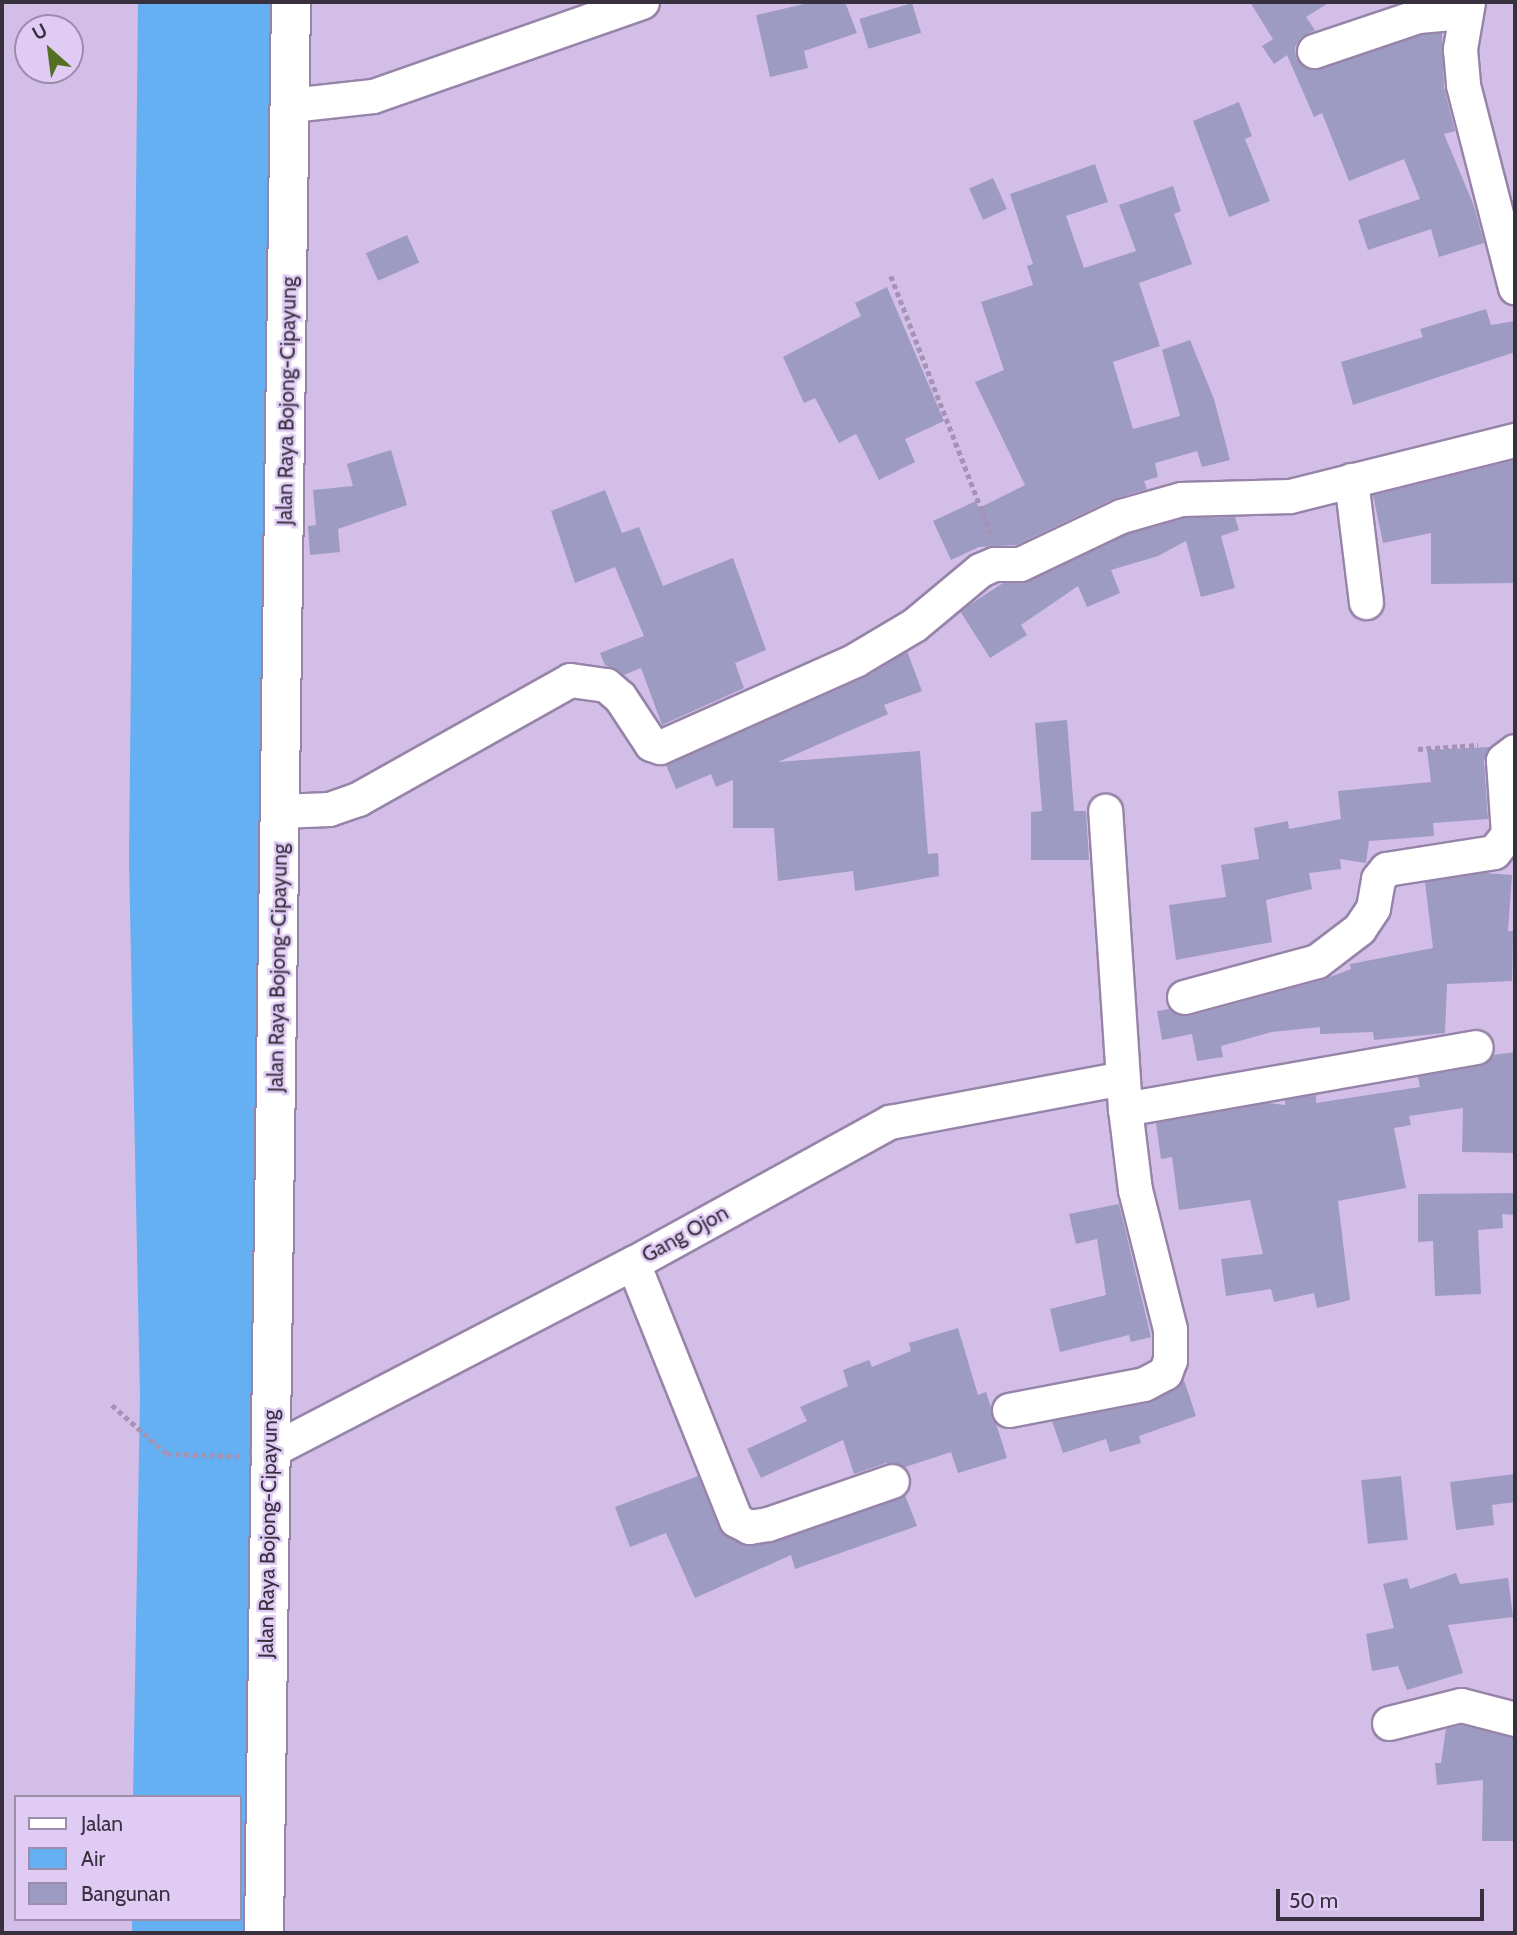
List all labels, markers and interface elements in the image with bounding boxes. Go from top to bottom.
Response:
north arrow [14,14,84,84]
text: U [28,18,51,45]
street label: Jalan Raya Bojong-Cipayung [272,276,302,526]
street label: Jalan Raya Bojong-Cipayung [263,843,293,1093]
street label: Gang Ojon [637,1200,733,1268]
street label: Jalan Raya Bojong-Cipayung [253,1409,283,1659]
legend [14,1795,242,1921]
text: Jalan [81,1811,123,1836]
text: Air [81,1846,105,1871]
scale bar [1279,1876,1487,1920]
text: Bangunan [81,1881,170,1906]
text: 50 m [1289,1888,1338,1913]

